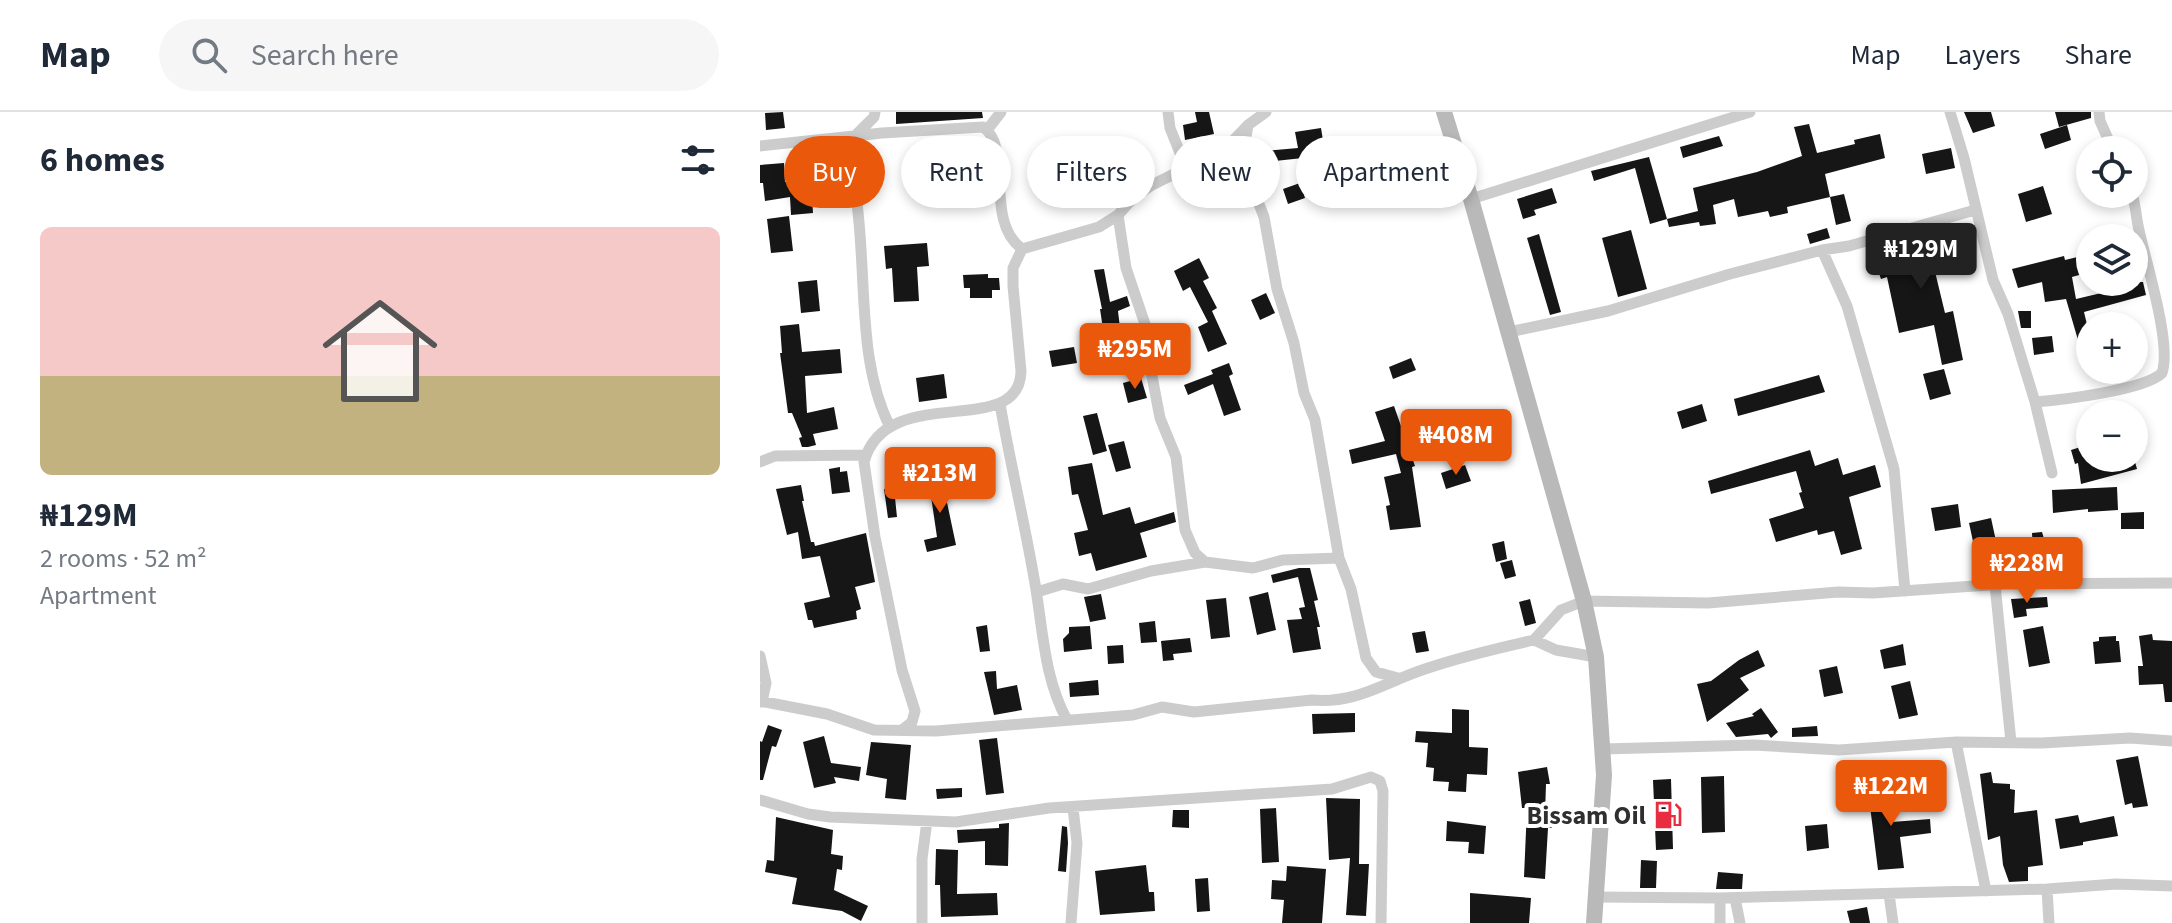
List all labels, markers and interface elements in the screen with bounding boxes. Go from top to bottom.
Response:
search box [159,19,719,91]
text: Map [40,28,111,82]
icon: search [187,33,231,77]
text: Search here [251,34,399,77]
text: Map [1850,35,1900,75]
text: Layers [1944,35,2020,75]
text: Share [2064,35,2132,75]
text: 6 homes [40,136,165,185]
chip: Buy [784,136,885,208]
chip: Rent [901,136,1011,208]
chip: Filters [1027,136,1155,208]
chip: New [1171,136,1280,208]
chip: Apartment [1296,136,1477,208]
map controls [2076,136,2148,472]
button: locate [2076,136,2148,208]
icon: filters [676,138,720,182]
pin: ₦129M [1865,223,1977,291]
button: layers [2076,224,2148,296]
text: ₦129M [1884,230,1958,267]
icon: home [308,279,452,423]
button: + [2076,312,2148,384]
pin: ₦295M [1079,323,1191,391]
text: ₦295M [1098,330,1172,367]
button: − [2076,400,2148,472]
pin: ₦408M [1400,409,1512,477]
text: ₦408M [1419,416,1493,453]
pin: ₦213M [884,447,996,515]
text: ₦213M [903,454,977,491]
text: ₦129M [40,491,138,540]
pin: ₦228M [1971,537,2083,605]
text: 2 rooms · 52 m² [40,540,207,577]
text: ₦228M [1990,544,2064,581]
text: Apartment [40,577,157,614]
pin: ₦122M [1835,760,1947,828]
text: ₦122M [1854,767,1928,804]
place label: Bissam Oil [1526,797,1647,834]
fuel station icon: Bissam Oil [1653,800,1683,830]

